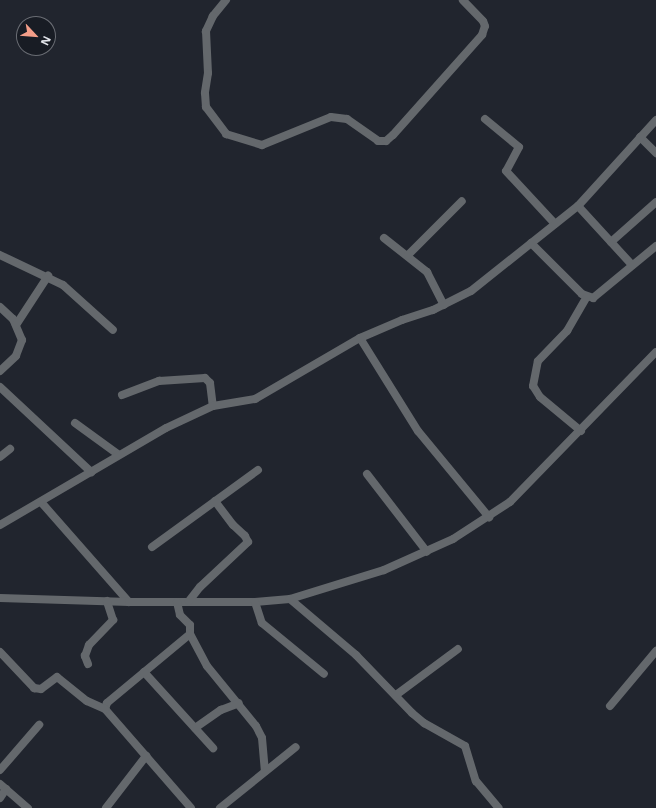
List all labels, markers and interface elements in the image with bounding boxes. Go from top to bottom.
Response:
north arrow [16,16,56,56]
text: N [38,34,55,48]

